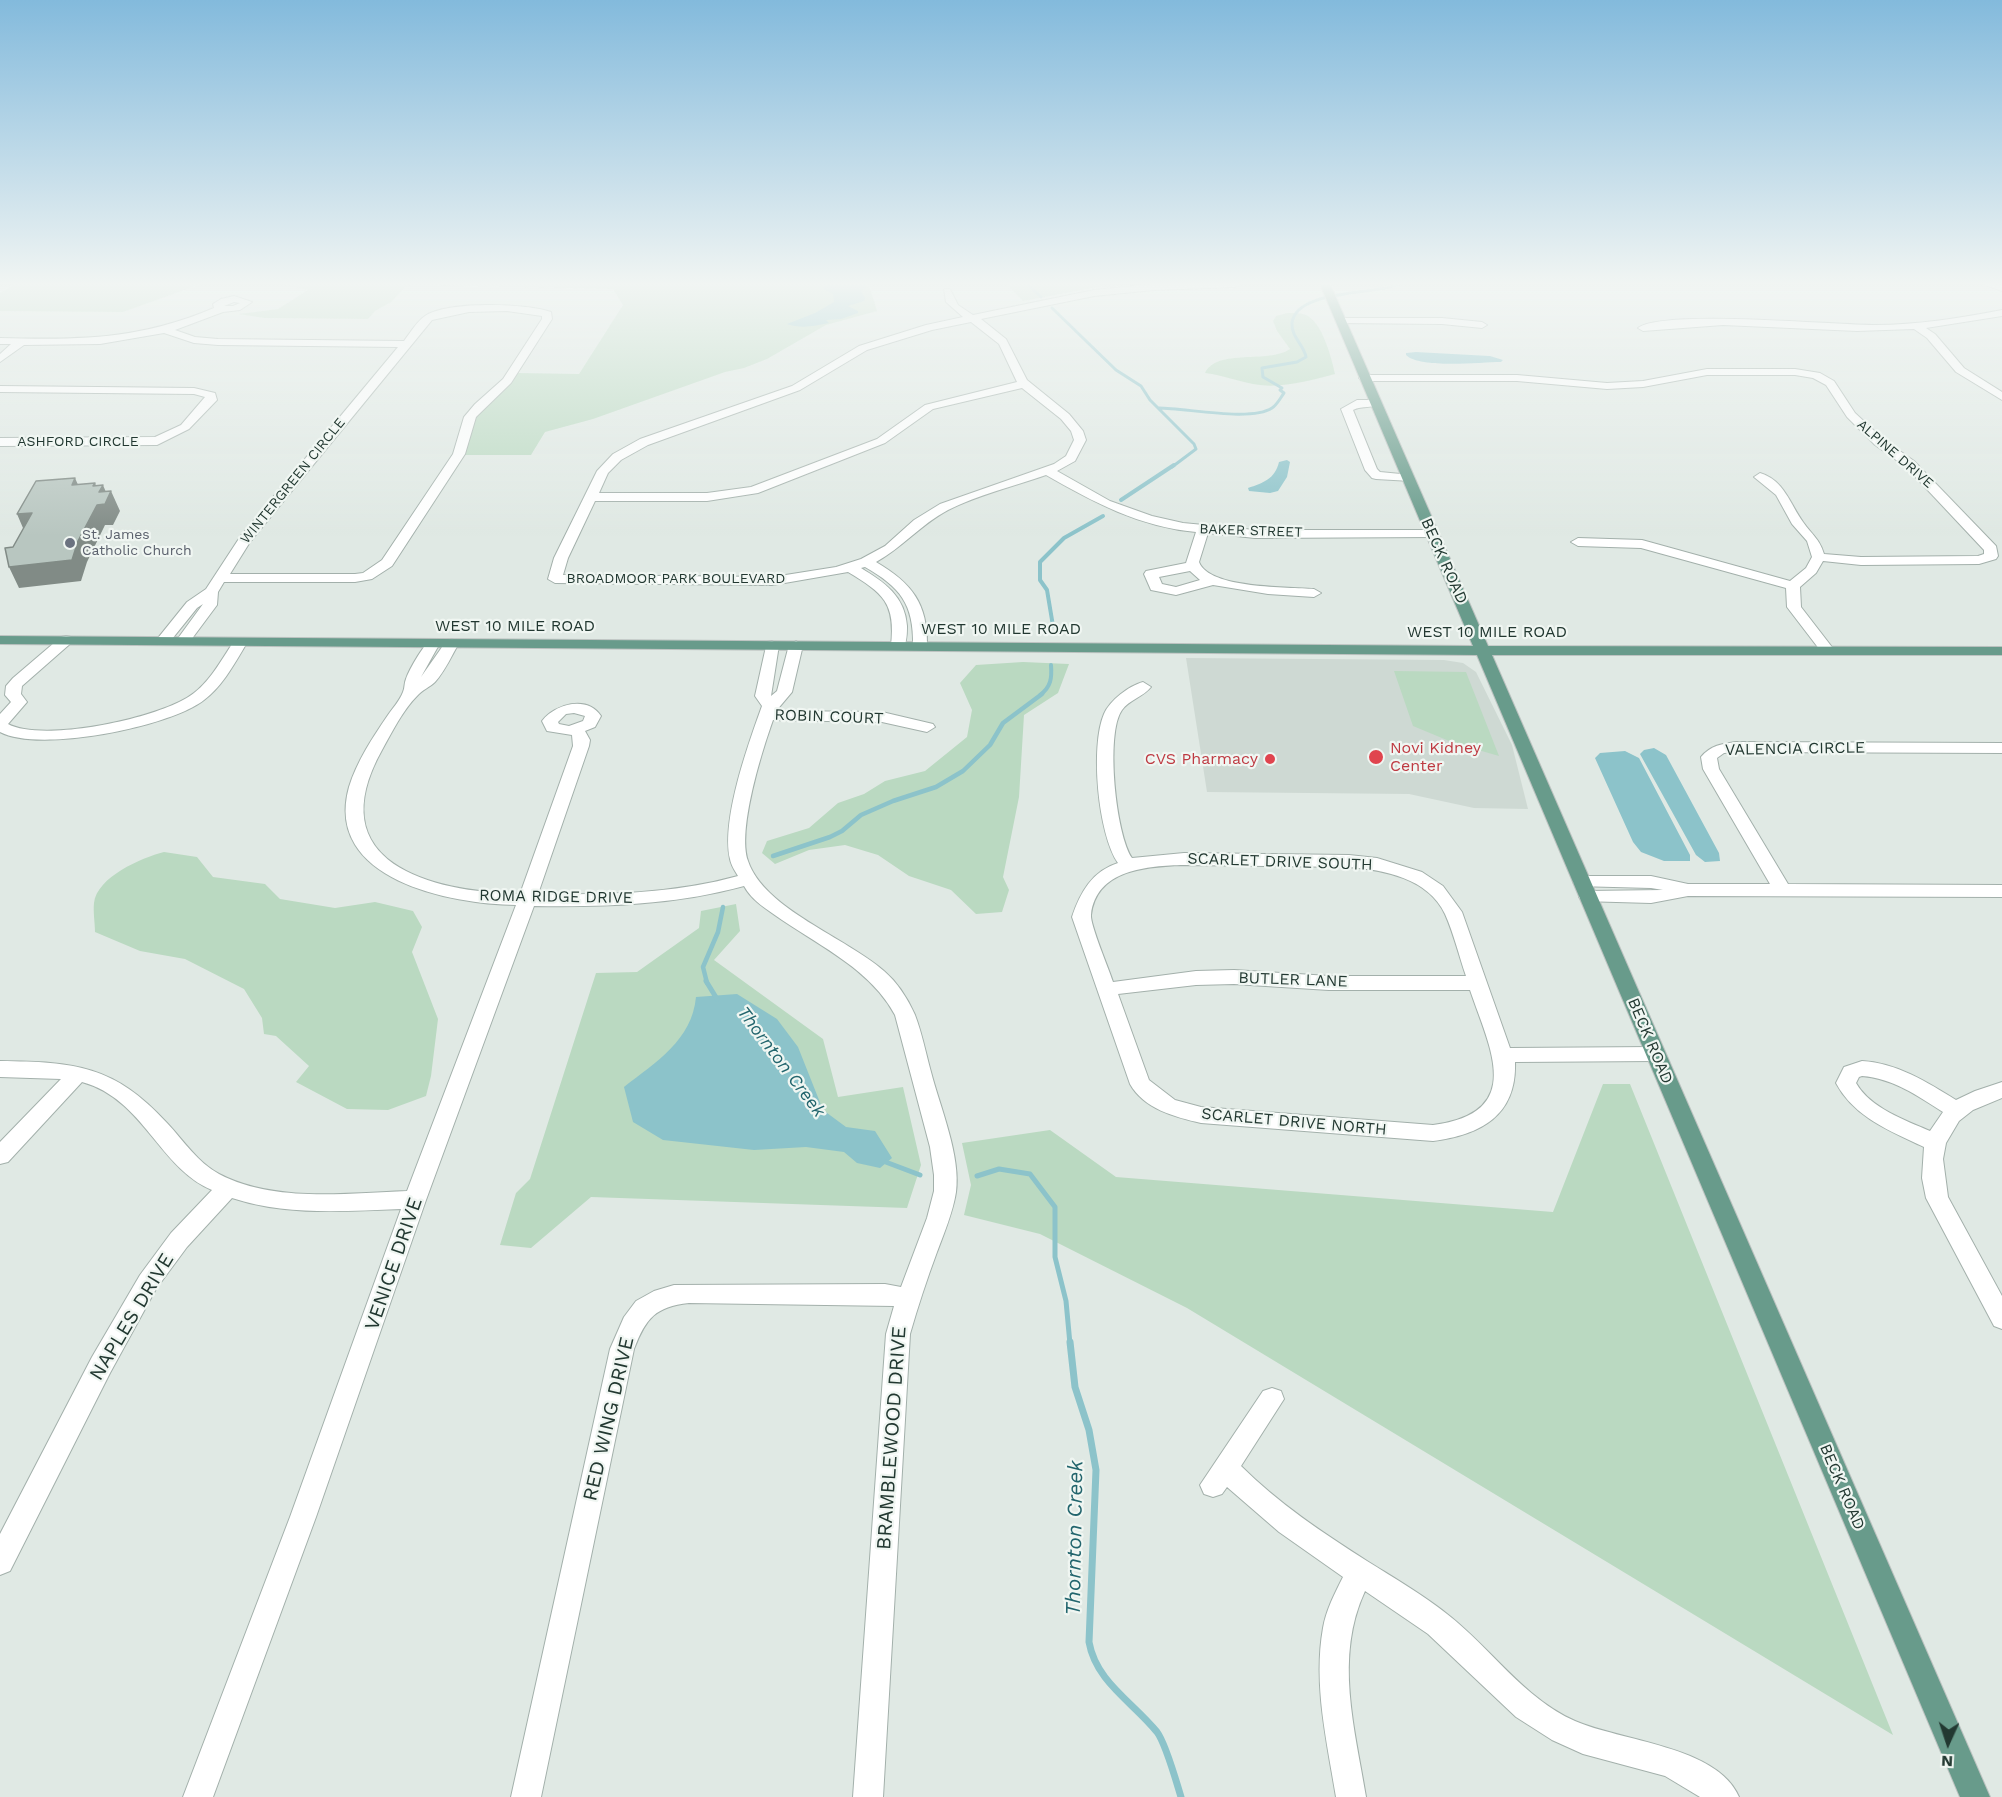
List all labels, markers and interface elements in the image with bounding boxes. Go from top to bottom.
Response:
street label: WINTERGREEN CIRCLE [237,415,349,547]
street label: ALPINE DRIVE [1853,416,1937,492]
street label: ASHFORD CIRCLE [17,434,139,450]
street label: BECK ROAD [1417,515,1471,607]
street label: BAKER STREET [1199,521,1303,541]
place label: St. James Catholic Church [82,527,192,560]
marker: St. James Catholic Church [63,536,77,550]
street label: BROADMOOR PARK BOULEVARD [567,571,785,587]
street label: WEST 10 MILE ROAD [435,616,595,636]
street label: WEST 10 MILE ROAD [921,619,1081,639]
street label: WEST 10 MILE ROAD [1407,622,1567,642]
street label: ROBIN COURT [774,706,884,728]
place label: Novi Kidney Center [1390,738,1481,776]
street label: VALENCIA CIRCLE [1725,738,1865,760]
marker: Novi Kidney Center [1367,748,1385,766]
place label: CVS Pharmacy [1145,749,1258,769]
marker: CVS Pharmacy [1263,752,1277,766]
street label: SCARLET DRIVE SOUTH [1187,849,1373,875]
street label: ROMA RIDGE DRIVE [479,886,633,908]
street label: BUTLER LANE [1238,968,1348,992]
street label: BECK ROAD [1623,995,1677,1087]
water label: Thornton Creek [732,1002,830,1122]
street label: SCARLET DRIVE NORTH [1201,1104,1387,1140]
street label: VENICE DRIVE [360,1194,428,1334]
street label: NAPLES DRIVE [85,1249,179,1385]
street label: BRAMBLEWOOD DRIVE [872,1325,912,1551]
street label: RED WING DRIVE [578,1335,640,1503]
street label: BECK ROAD [1815,1441,1869,1533]
water label: Thornton Creek [1061,1460,1089,1616]
north arrow [1918,1713,1978,1773]
text: N [1941,1752,1953,1771]

